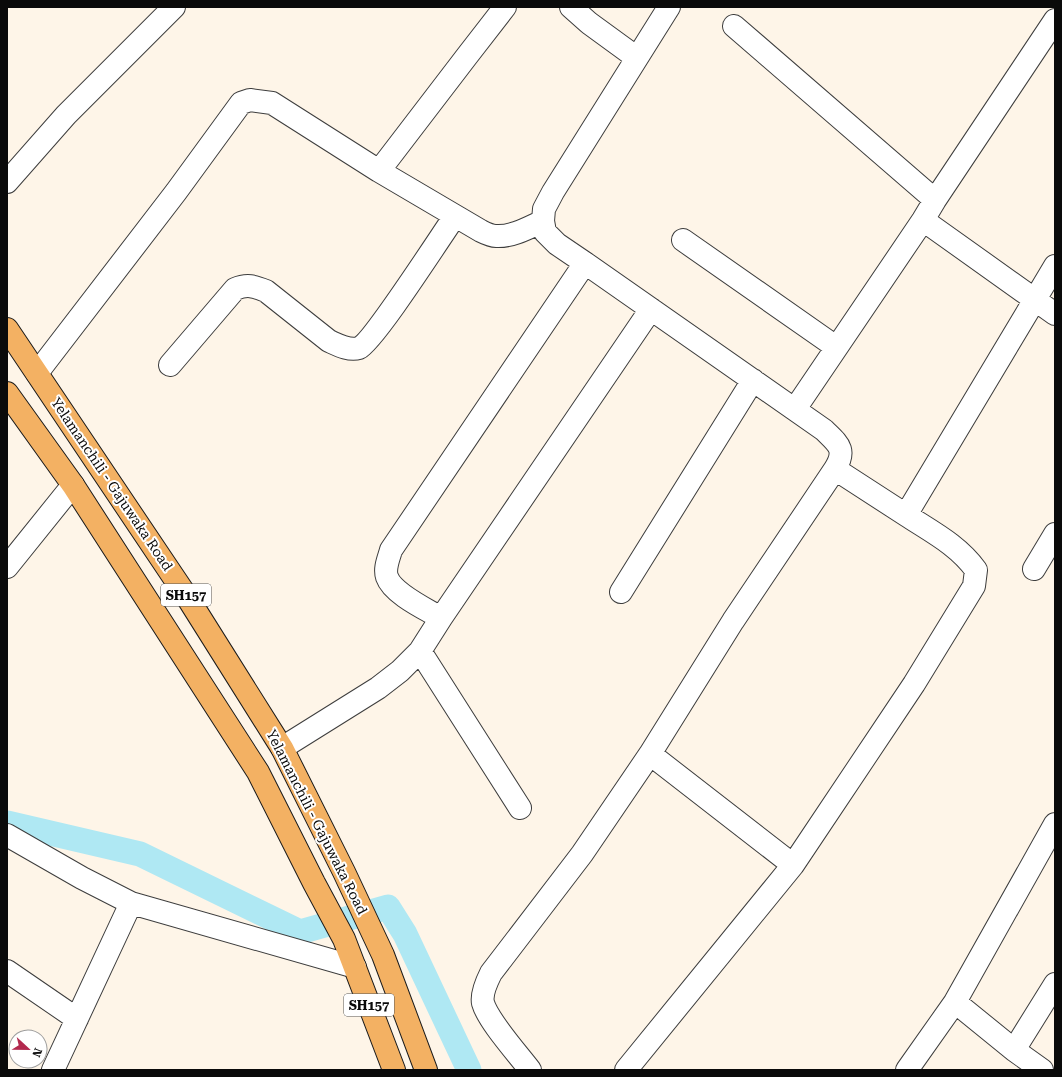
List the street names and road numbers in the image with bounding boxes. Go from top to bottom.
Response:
street label: Yelamanchili - Gajuwaka Road [48,394,176,574]
road number: SH157 [161,584,211,606]
street label: Yelamanchili - Gajuwaka Road [263,727,371,917]
road number: SH157 [344,994,394,1016]

